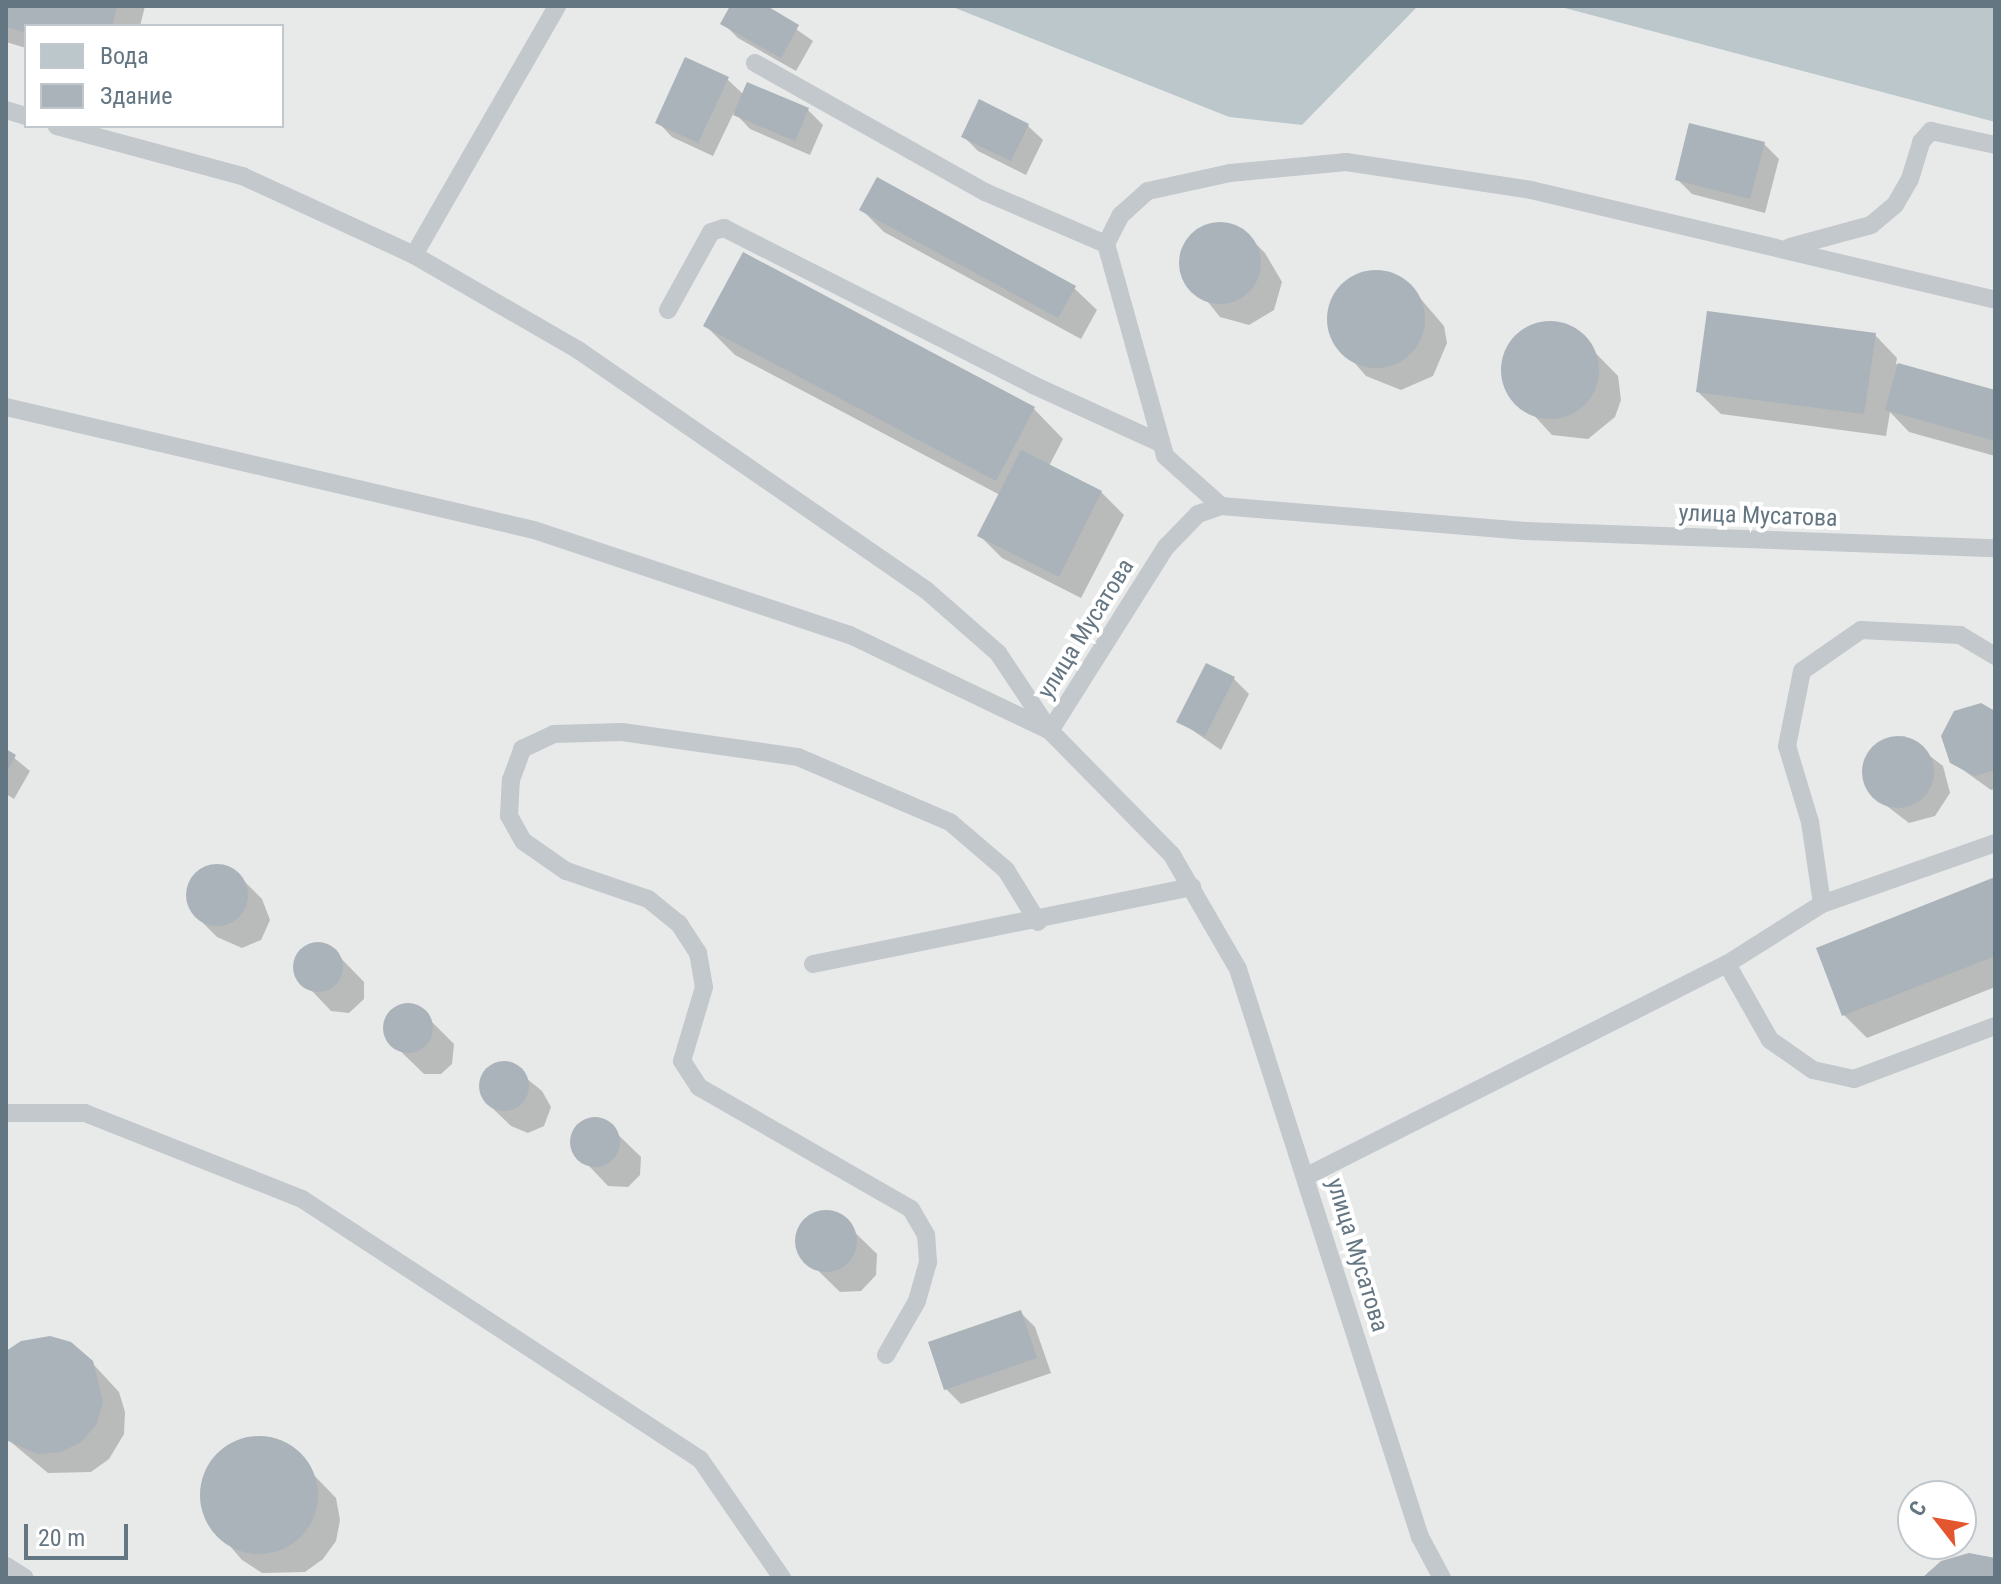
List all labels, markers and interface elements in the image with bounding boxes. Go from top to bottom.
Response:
legend [24,24,284,128]
text: Вода [100,42,149,70]
text: Здание [100,82,172,110]
street label: улица Мусатова [1678,499,1838,533]
street label: улица Мусатова [1032,554,1140,704]
street label: улица Мусатова [1320,1175,1394,1335]
north arrow [1897,1480,1977,1560]
text: С [1904,1497,1932,1520]
scale bar [28,1508,132,1558]
text: 20 m [38,1524,85,1552]

